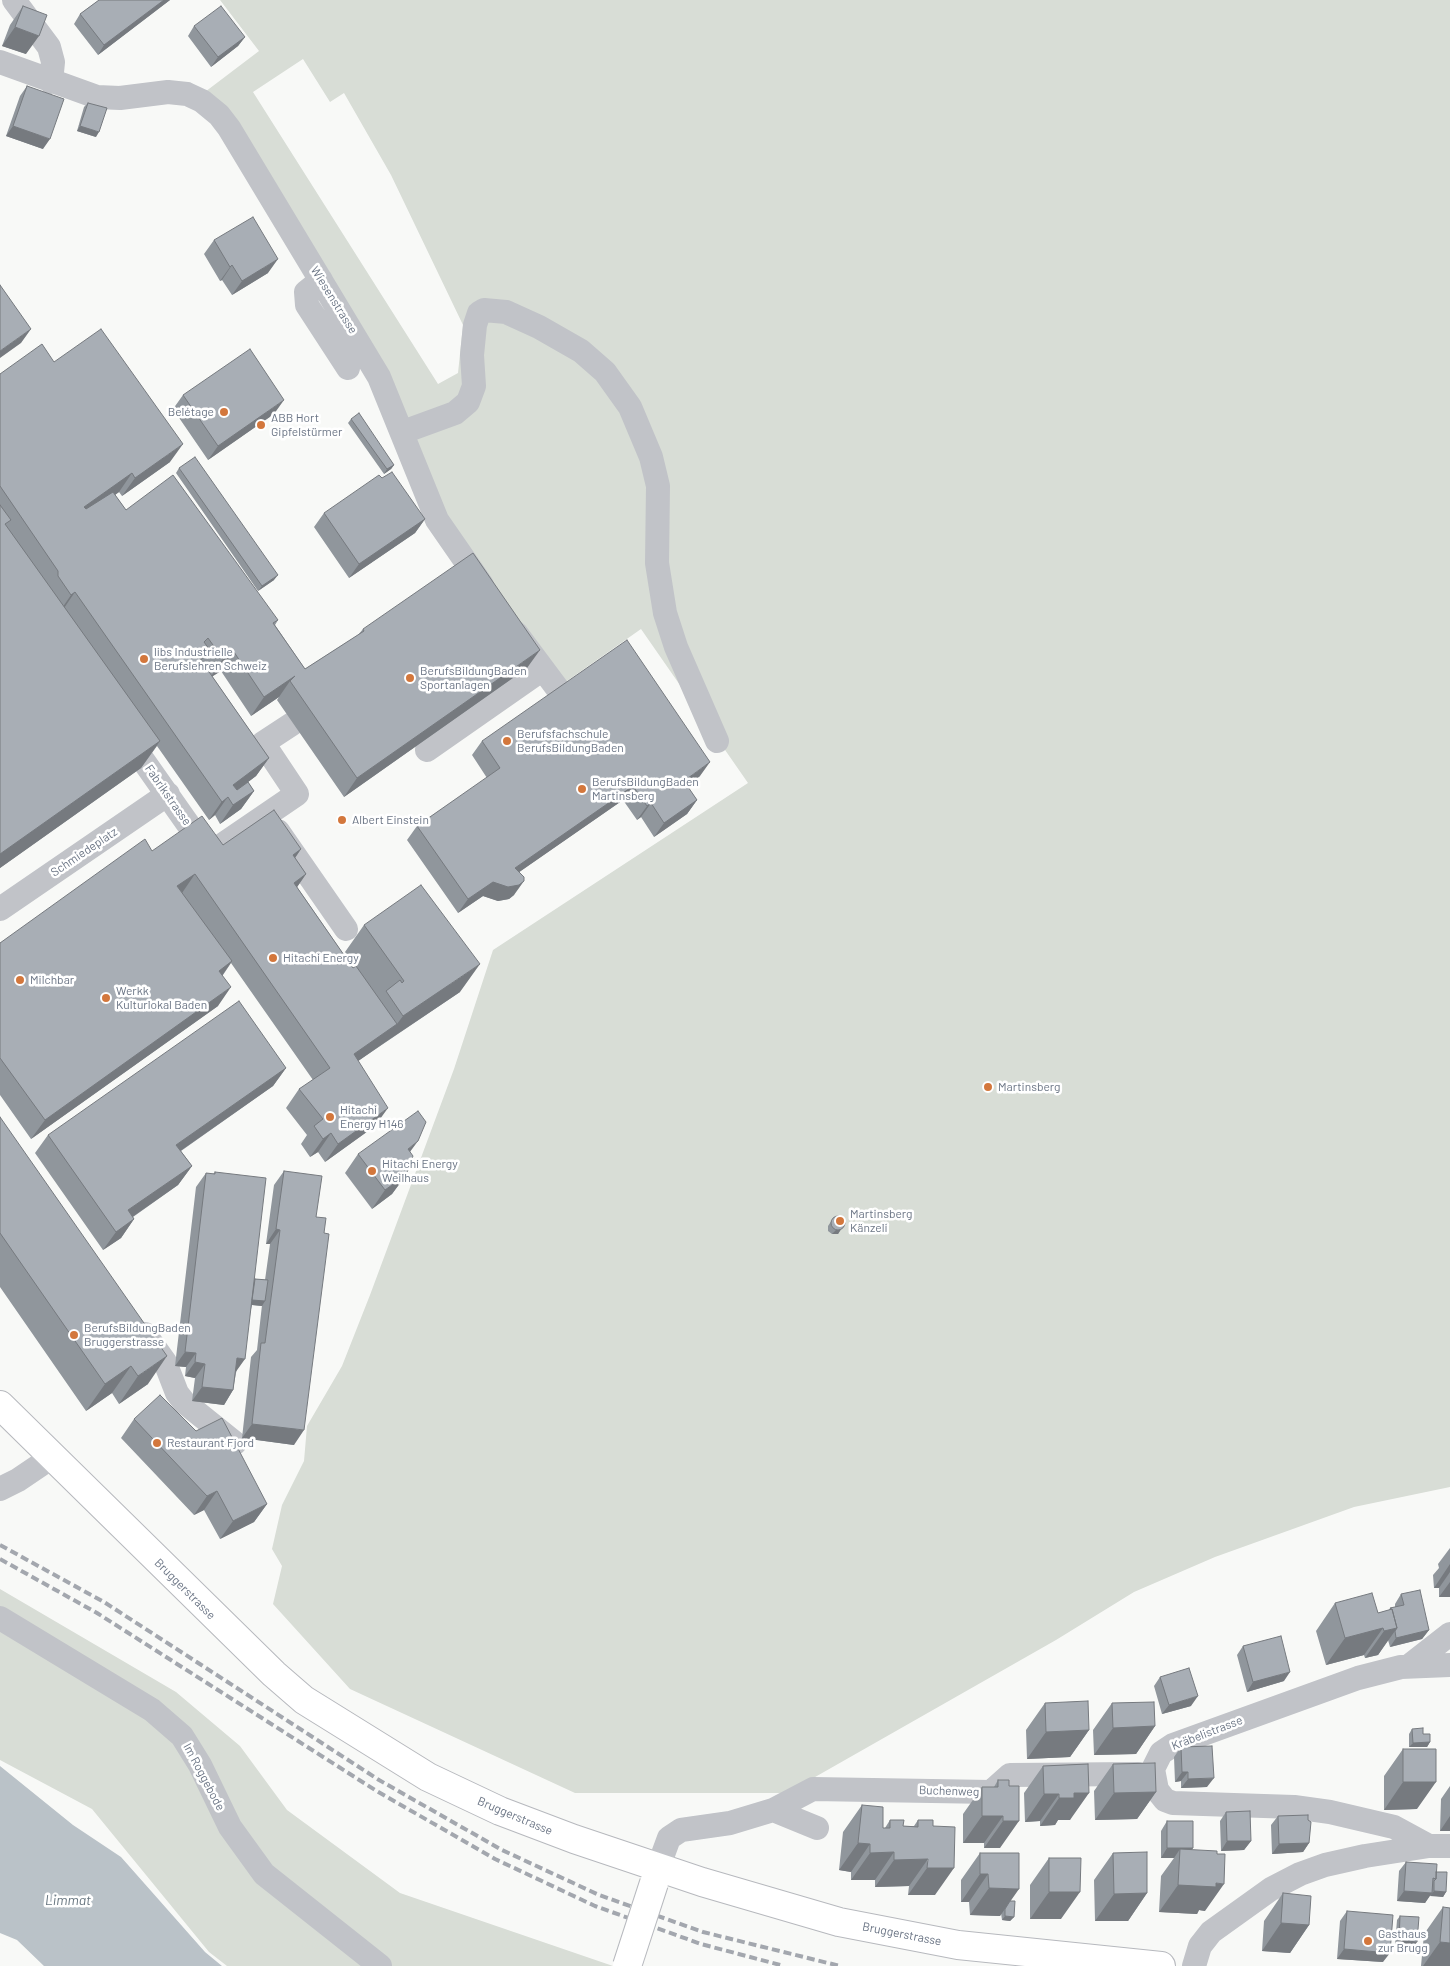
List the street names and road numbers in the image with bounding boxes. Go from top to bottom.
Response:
street label: Wiesenstrasse [308,264,360,336]
street label: Fabrikstrasse [142,762,194,828]
street label: Schmiedeplatz [48,824,120,880]
street label: Bruggerstrasse [152,1556,218,1622]
street label: Kräbelistrasse [1169,1713,1245,1753]
street label: Im Roggebode [180,1741,228,1813]
street label: Buchenweg [919,1783,979,1799]
street label: Bruggerstrasse [475,1794,555,1838]
street label: Bruggerstrasse [861,1919,943,1949]

